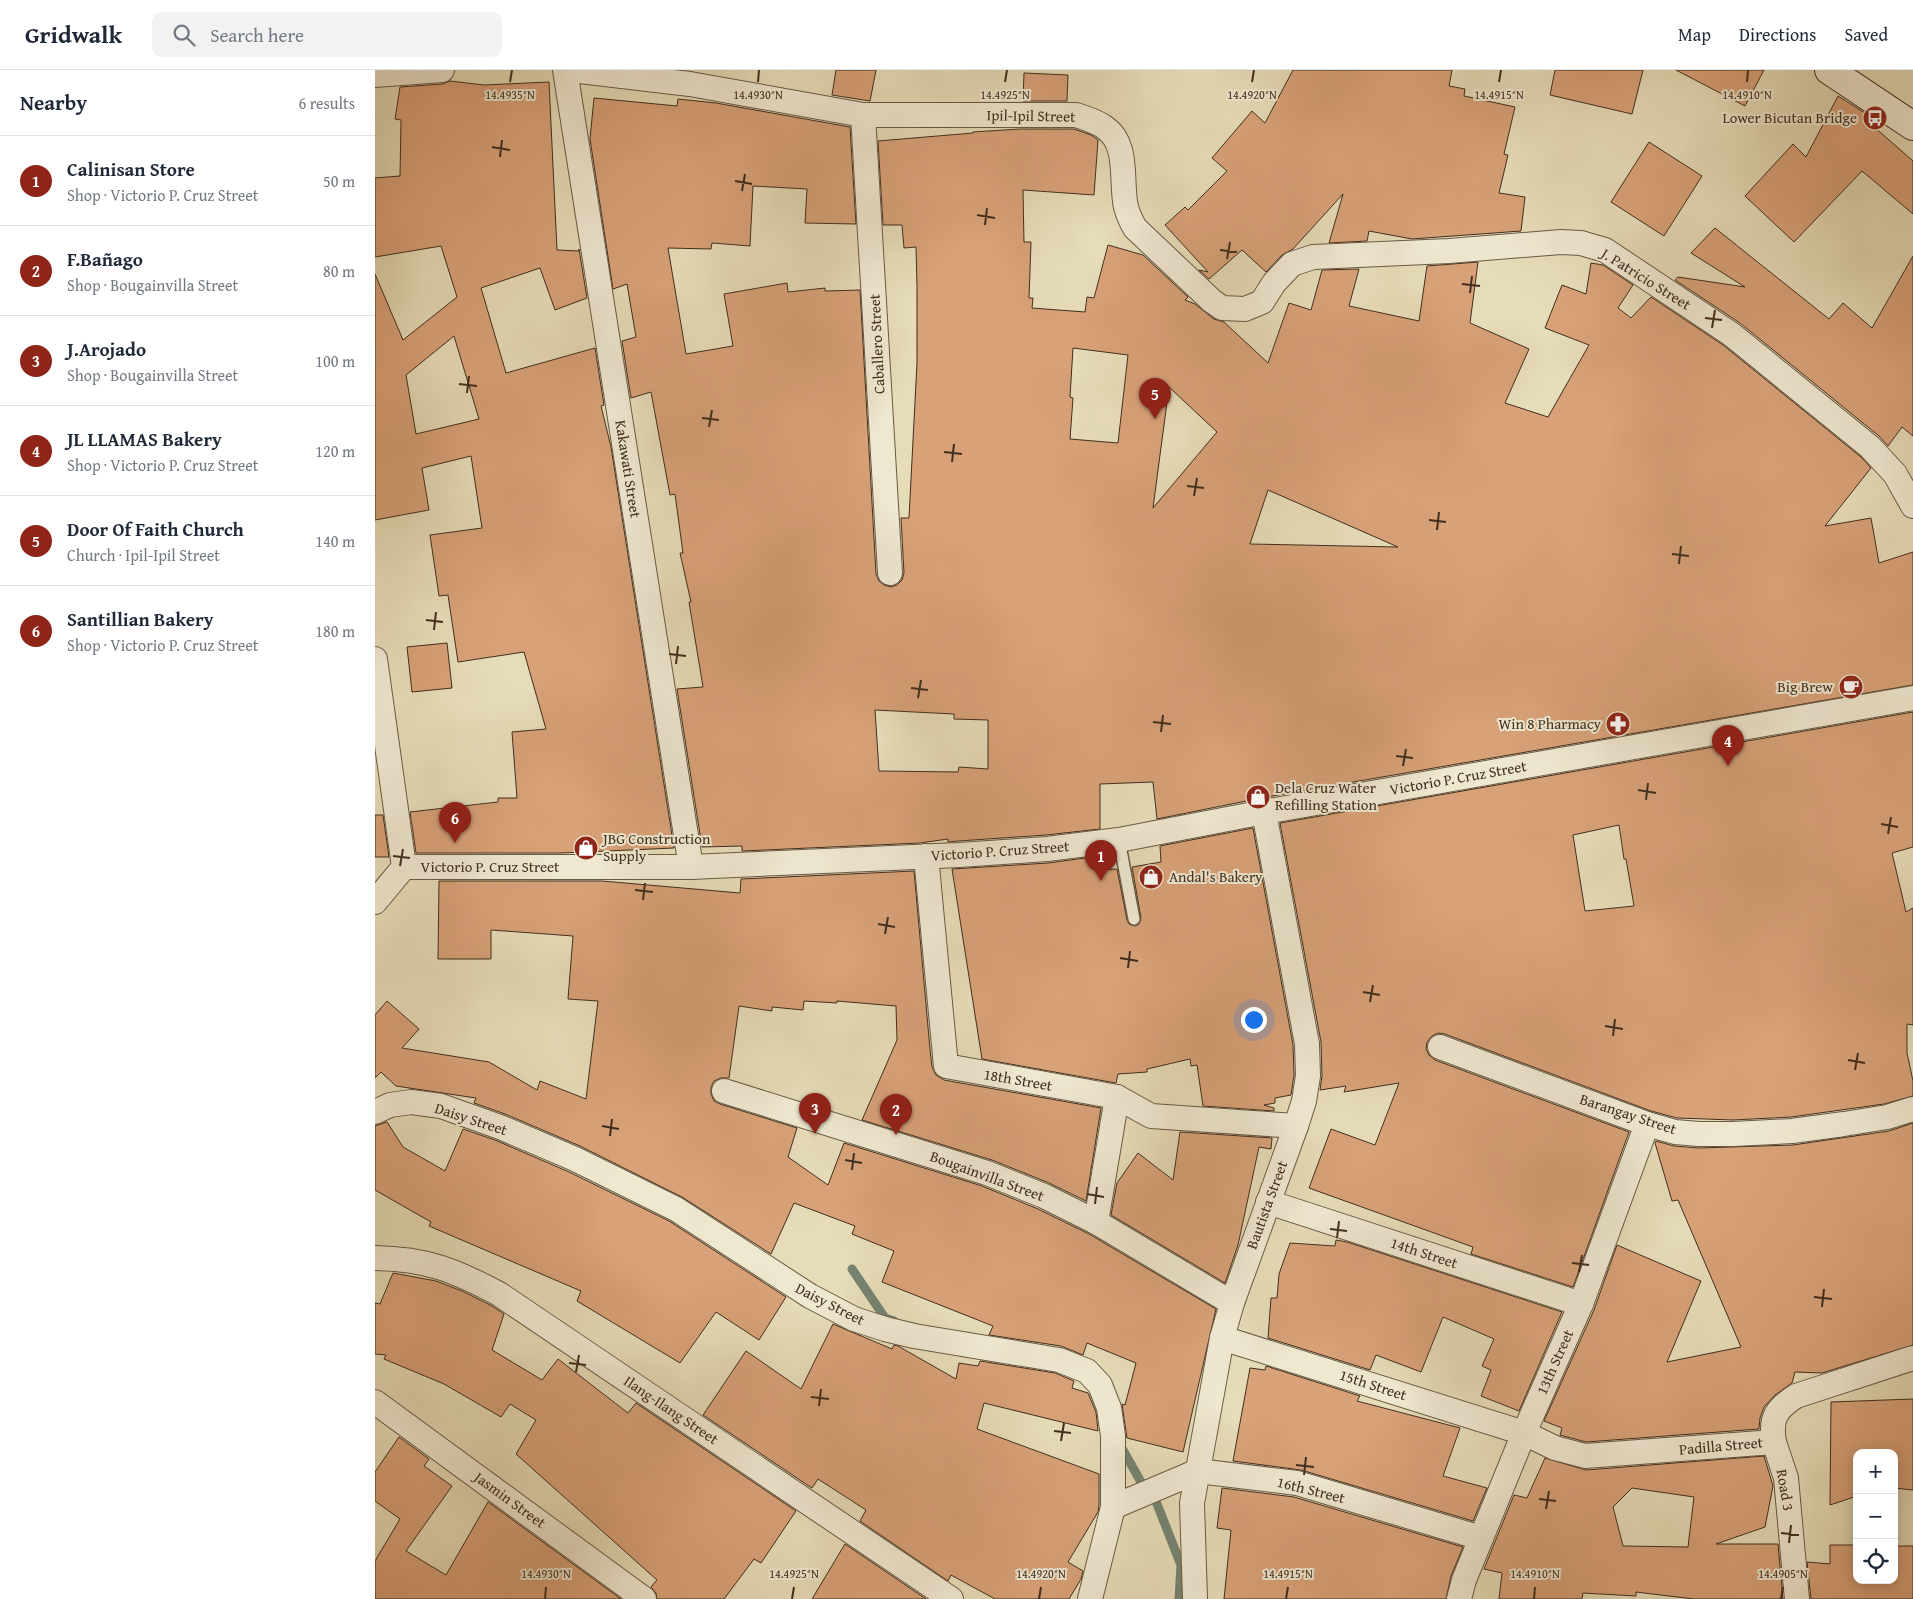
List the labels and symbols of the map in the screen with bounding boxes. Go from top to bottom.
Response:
text: 14.4935°N [485,86,535,103]
text: 14.4930°N [733,86,783,103]
text: 14.4925°N [980,86,1030,103]
text: 14.4920°N [1227,86,1277,103]
text: 14.4915°N [1474,86,1524,103]
text: 14.4910°N [1722,86,1772,103]
street label: Ipil-Ipil Street [986,104,1076,127]
bus stop icon: Lower Bicutan Bridge [1862,105,1888,131]
place label: Lower Bicutan Bridge [1722,107,1857,128]
street label: J. Patricio Street [1596,242,1696,315]
street label: Caballero Street [863,293,890,395]
pin: 5 [1139,378,1171,419]
street label: Kakawati Street [610,419,647,520]
cafe icon: Big Brew [1838,674,1864,700]
place label: Big Brew [1777,676,1833,697]
pharmacy icon: Win 8 Pharmacy [1605,711,1631,737]
place label: Win 8 Pharmacy [1499,713,1602,734]
pin: 4 [1712,725,1744,766]
street label: Victorio P. Cruz Street [1388,755,1529,800]
place label: Dela Cruz Water Refilling Station [1275,777,1377,815]
shop icon: Dela Cruz Water Refilling Station [1245,784,1271,810]
pin: 6 [439,802,471,843]
place label: JBG Construction Supply [601,828,711,866]
shop icon: JBG Construction Supply [573,835,599,861]
street label: Victorio P. Cruz Street [930,835,1071,866]
pin: 1 [1085,840,1117,881]
street label: Victorio P. Cruz Street [421,856,560,877]
shop icon: Andal's Bakery [1138,864,1164,890]
place label: Andal's Bakery [1169,866,1263,887]
your location [1241,1007,1267,1033]
street label: 18th Street [982,1063,1055,1096]
street label: Barangay Street [1577,1088,1680,1139]
pin: 3 [799,1093,831,1134]
pin: 2 [880,1094,912,1135]
street label: Daisy Street [432,1097,511,1140]
street label: Bougainvilla Street [927,1145,1048,1206]
street label: Bautista Street [1241,1157,1293,1252]
street label: 14th Street [1388,1232,1461,1273]
street label: Daisy Street [792,1277,869,1330]
street label: 13th Street [1531,1325,1579,1398]
street label: 15th Street [1337,1364,1410,1405]
street label: Ilang-Ilang Street [620,1370,723,1449]
street label: Padilla Street [1678,1431,1764,1460]
street label: Jasmin Street [469,1465,551,1533]
street label: Road 3 [1772,1467,1799,1512]
street label: 16th Street [1275,1471,1348,1508]
text: 14.4930°N [521,1565,571,1582]
text: 14.4925°N [769,1565,819,1582]
text: 14.4920°N [1016,1565,1066,1582]
text: 14.4915°N [1263,1565,1313,1582]
text: 14.4910°N [1510,1565,1560,1582]
text: 14.4905°N [1758,1565,1808,1582]

